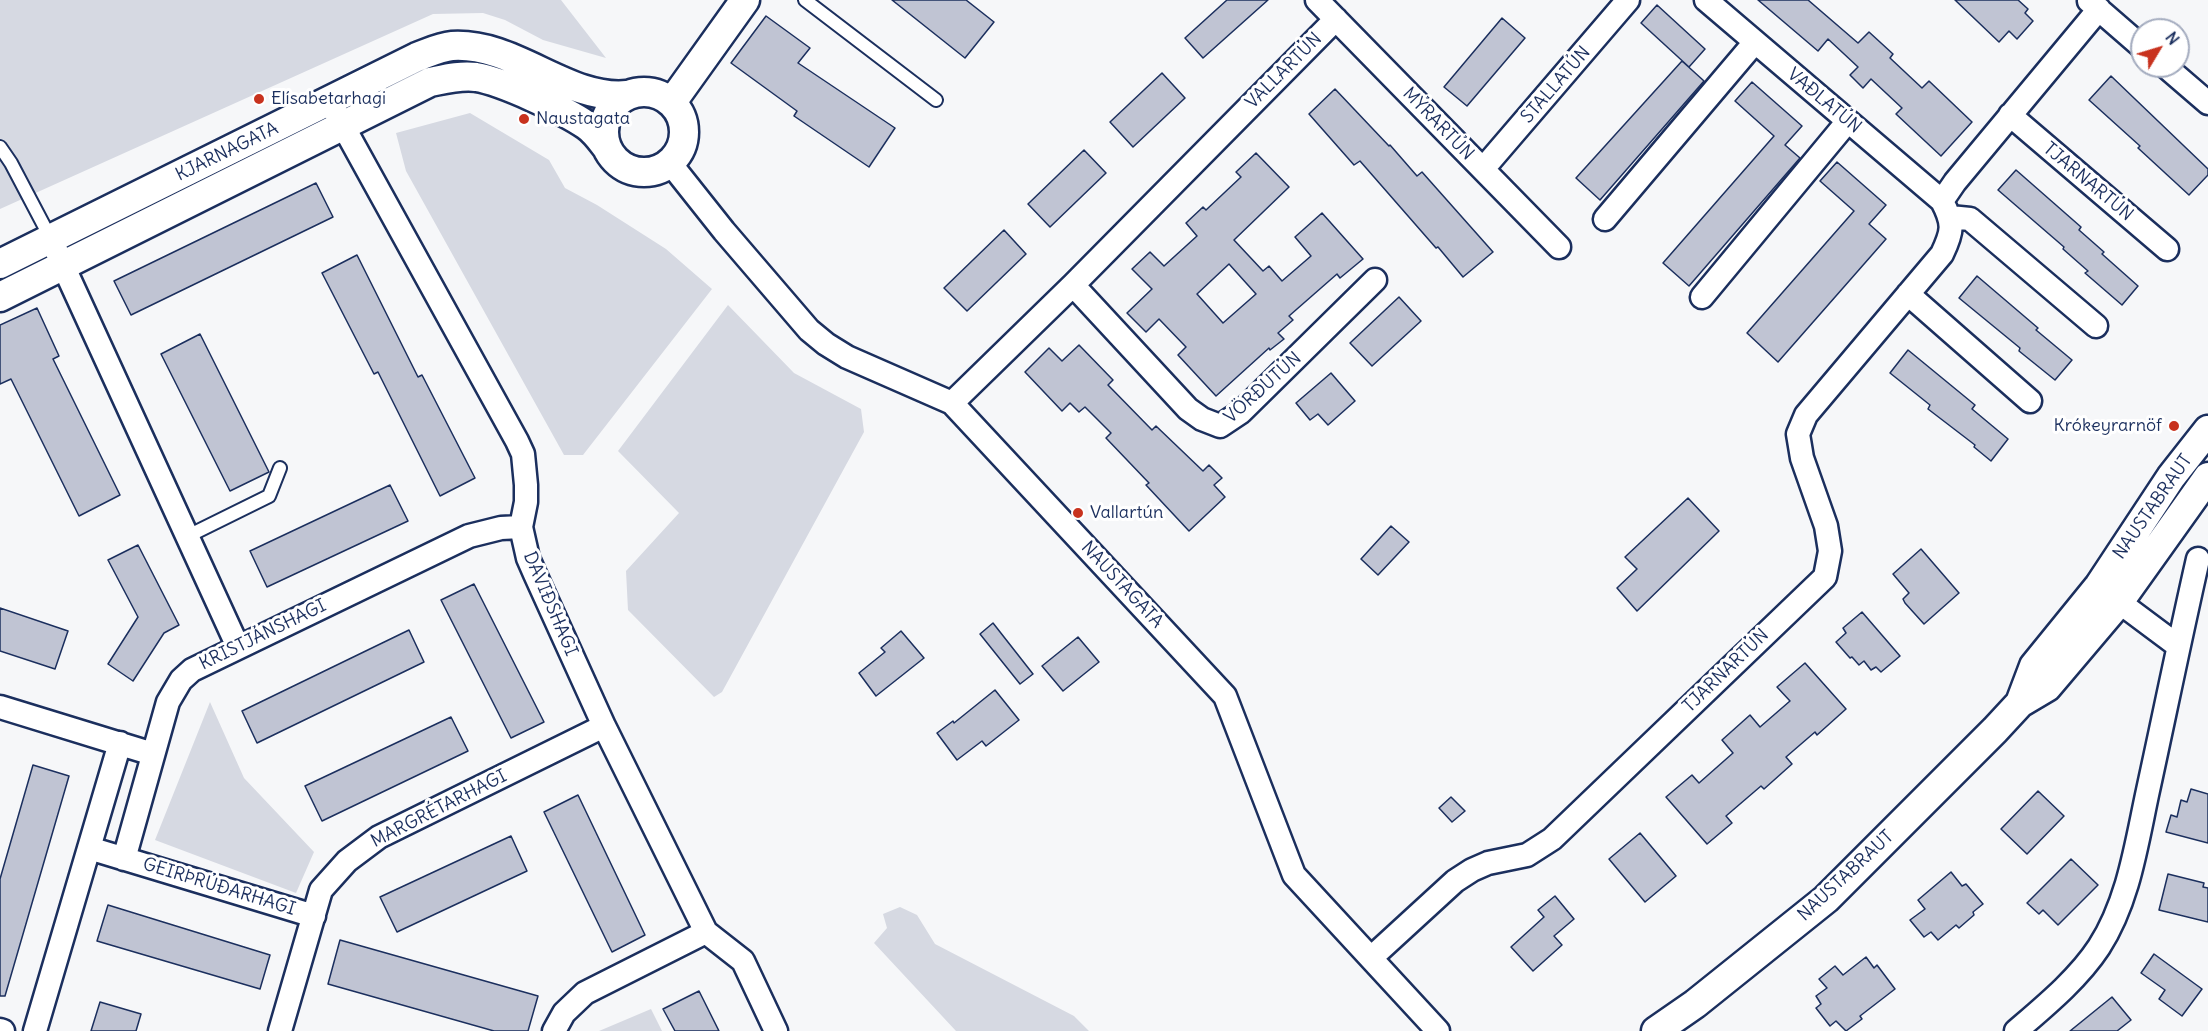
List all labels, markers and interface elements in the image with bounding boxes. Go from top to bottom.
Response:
north arrow [2130,18,2190,78]
street label: VALLARTÚN [1241,28,1327,114]
text: N [2161,28,2184,49]
street label: STALLATÚN [1517,42,1595,128]
street label: VAÐLATÚN [1783,64,1865,138]
street label: MÝRARTÚN [1398,83,1478,165]
place label: Elísabetarhagi [271,88,386,110]
marker: Elísabetarhagi [252,92,266,106]
place label: Naustagata [536,108,630,130]
marker: Naustagata [517,112,531,126]
street label: KJARNAGATA [172,118,282,186]
street label: TJARNARTÚN [2039,138,2137,226]
street label: VÖRÐUTÚN [1220,348,1306,428]
place label: Krókeyrarnöf [2054,415,2162,437]
marker: Krókeyrarnöf [2167,419,2181,433]
street label: NAUSTABRAUT [2109,450,2197,564]
place label: Vallartún [1090,502,1163,524]
marker: Vallartún [1071,506,1085,520]
street label: NAUSTAGATA [1076,537,1168,633]
street label: DAVIÐSHAGI [518,549,582,659]
street label: KRISTJÁNSHAGI [196,595,330,675]
street label: TJARNARTÚN [1679,625,1773,717]
street label: MARGRÉTARHAGI [367,765,511,853]
street label: NAUSTABRAUT [1794,826,1898,926]
street label: GEIRÞRÚÐARHAGI [140,854,298,920]

